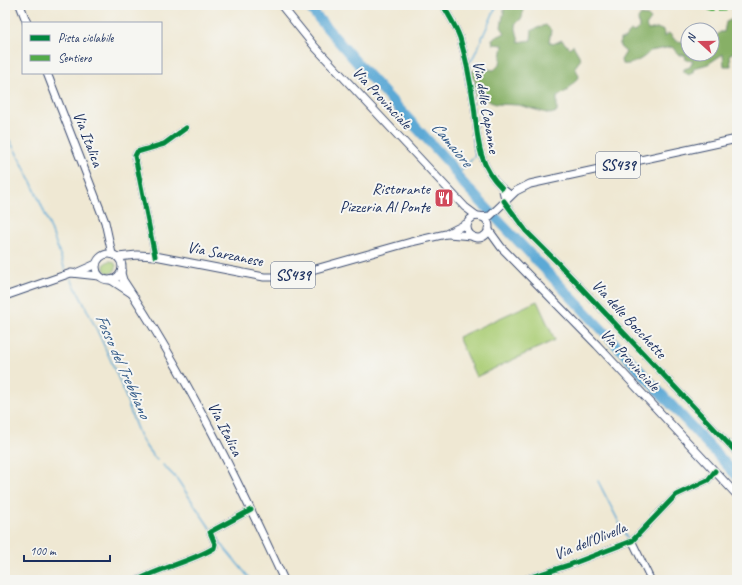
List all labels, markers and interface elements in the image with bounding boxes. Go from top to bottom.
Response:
legend [22,22,162,74]
north arrow [680,22,720,62]
text: Pista ciclabile [58,30,114,46]
text: N [683,31,699,44]
text: Sentiero [58,50,92,66]
street label: Via delle Capanne [468,59,504,156]
street label: Via Provinciale [348,63,417,135]
street label: Via Italica [68,109,108,171]
water label: Camaiore [427,117,479,173]
road number: SS439 [596,152,640,178]
place label: Ristorante Pizzeria Al Ponte [340,179,432,217]
restaurant icon: Ristorante Pizzeria Al Ponte [433,187,455,209]
street label: Via Sarzanese [186,237,266,271]
road number: SS439 [271,262,315,288]
street label: Via delle Bocchette [587,275,672,364]
water label: Fosso del Trebbiano [91,311,156,424]
street label: Via Provinciale [596,325,665,397]
street label: Via Italica [203,399,248,461]
street label: Via dell'Olivella [551,517,630,565]
scale bar [24,537,110,563]
text: 100 m [30,543,57,559]

